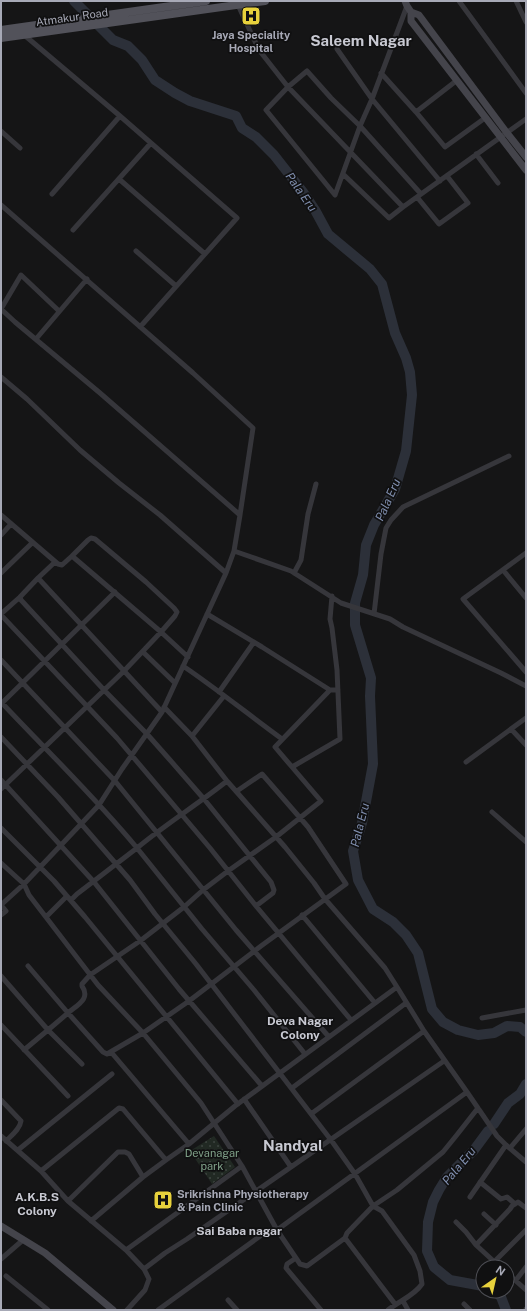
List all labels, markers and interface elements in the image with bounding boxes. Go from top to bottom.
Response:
hospital icon: Jaya Speciality Hospital [240,5,262,27]
street label: Atmakur Road [35,6,109,28]
place label: Jaya Speciality Hospital [212,29,291,54]
district label: Saleem Nagar [310,32,412,49]
water label: Pala Eru [282,170,320,215]
water label: Pala Eru [372,476,404,523]
water label: Pala Eru [348,801,372,848]
district label: Deva Nagar Colony [267,1014,333,1042]
district label: Nandyal [263,1137,323,1154]
water label: Pala Eru [439,1144,479,1188]
park label: Devanagar park [185,1147,239,1172]
place label: Srikrishna Physiotherapy & Pain Clinic [177,1188,309,1213]
hospital icon: Srikrishna Physiotherapy & Pain Clinic [152,1189,174,1211]
district label: A.K.B.S Colony [15,1190,59,1218]
district label: Sai Baba nagar [196,1224,282,1238]
north arrow [475,1259,515,1299]
text: N [494,1263,508,1278]

